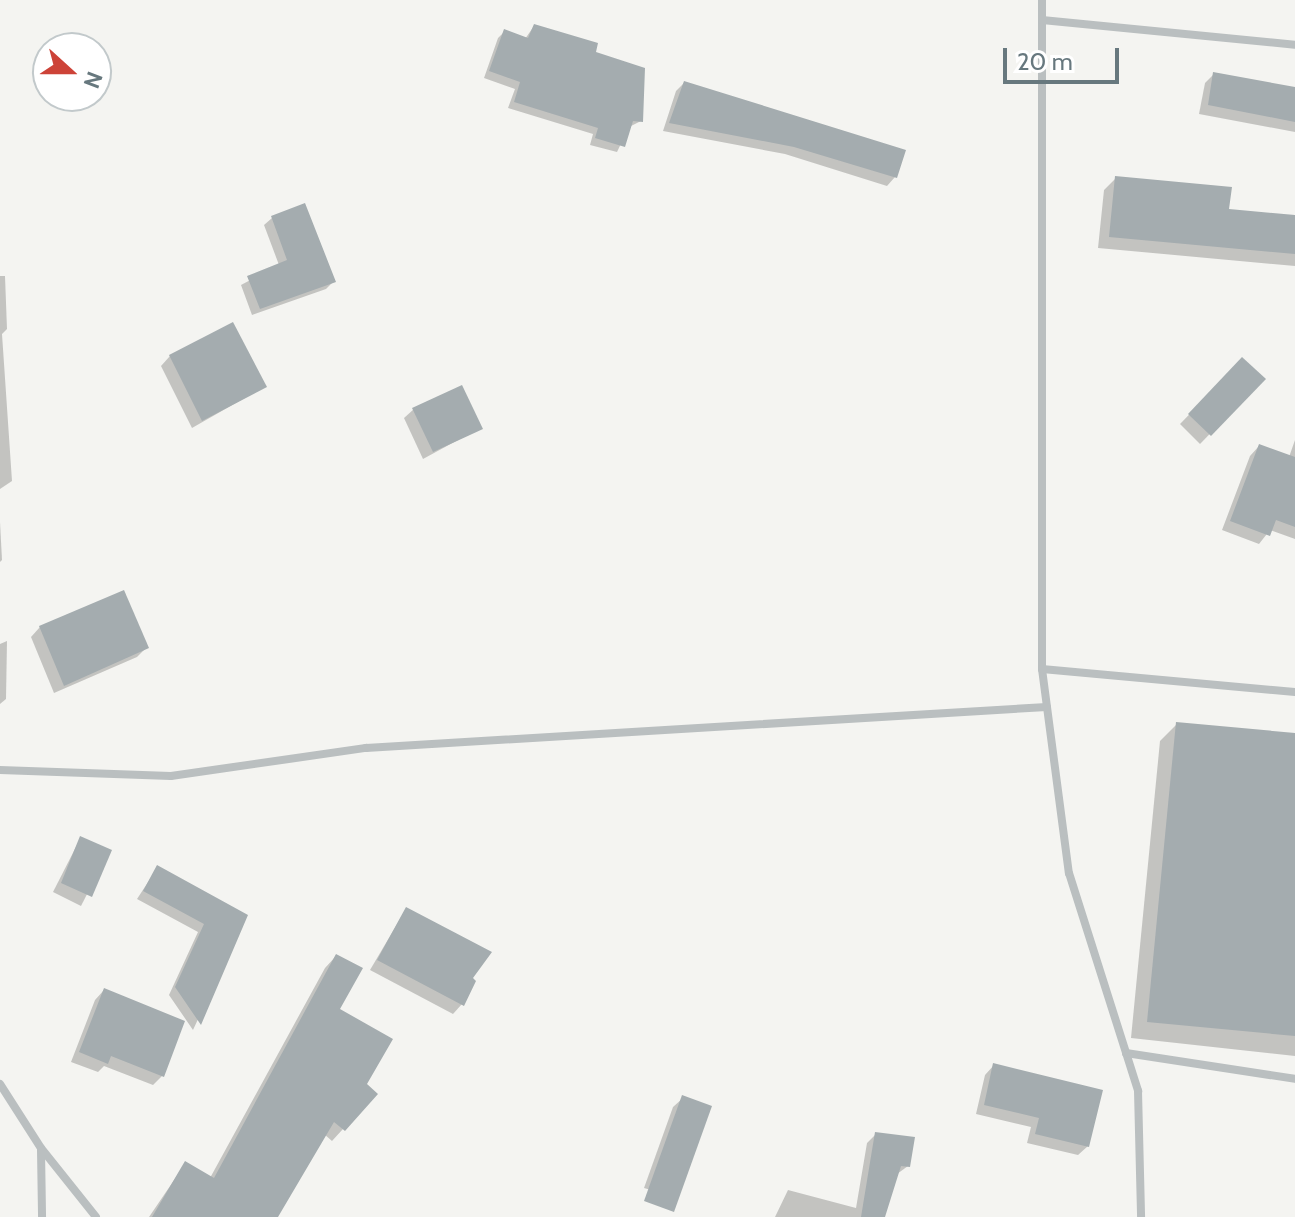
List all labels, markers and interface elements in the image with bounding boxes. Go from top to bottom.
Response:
north arrow [32,32,112,112]
scale bar [1007,32,1123,82]
text: 20 m [1017,47,1073,76]
text: N [78,68,108,92]

